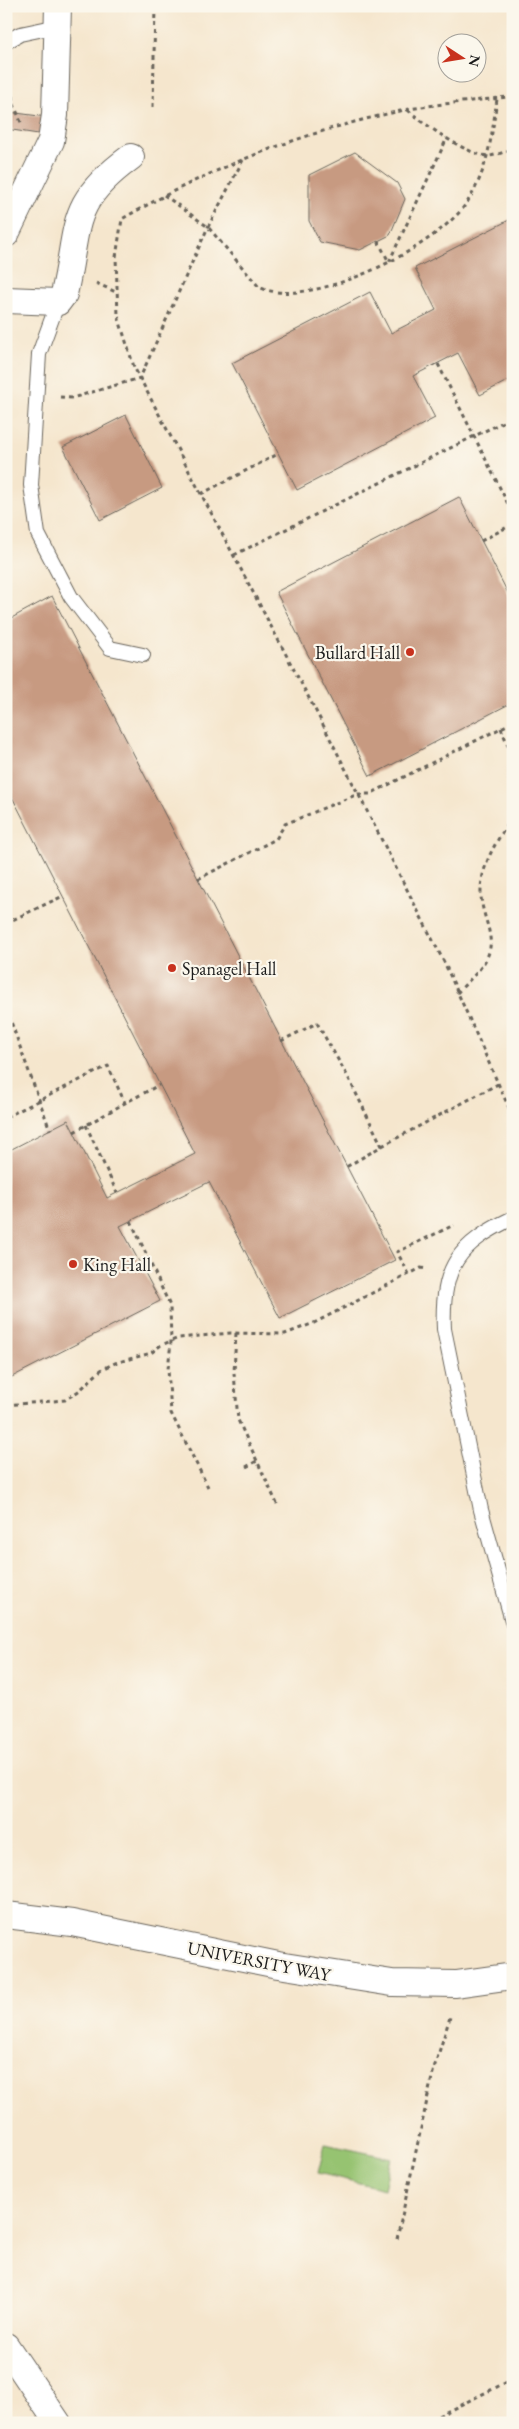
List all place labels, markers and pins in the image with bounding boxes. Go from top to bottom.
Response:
place label: Bullard Hall [315,641,400,664]
marker: Bullard Hall [404,646,416,658]
place label: Spanagel Hall [182,957,276,980]
marker: Spanagel Hall [166,962,178,974]
place label: King Hall [83,1253,151,1276]
marker: King Hall [67,1258,79,1270]

